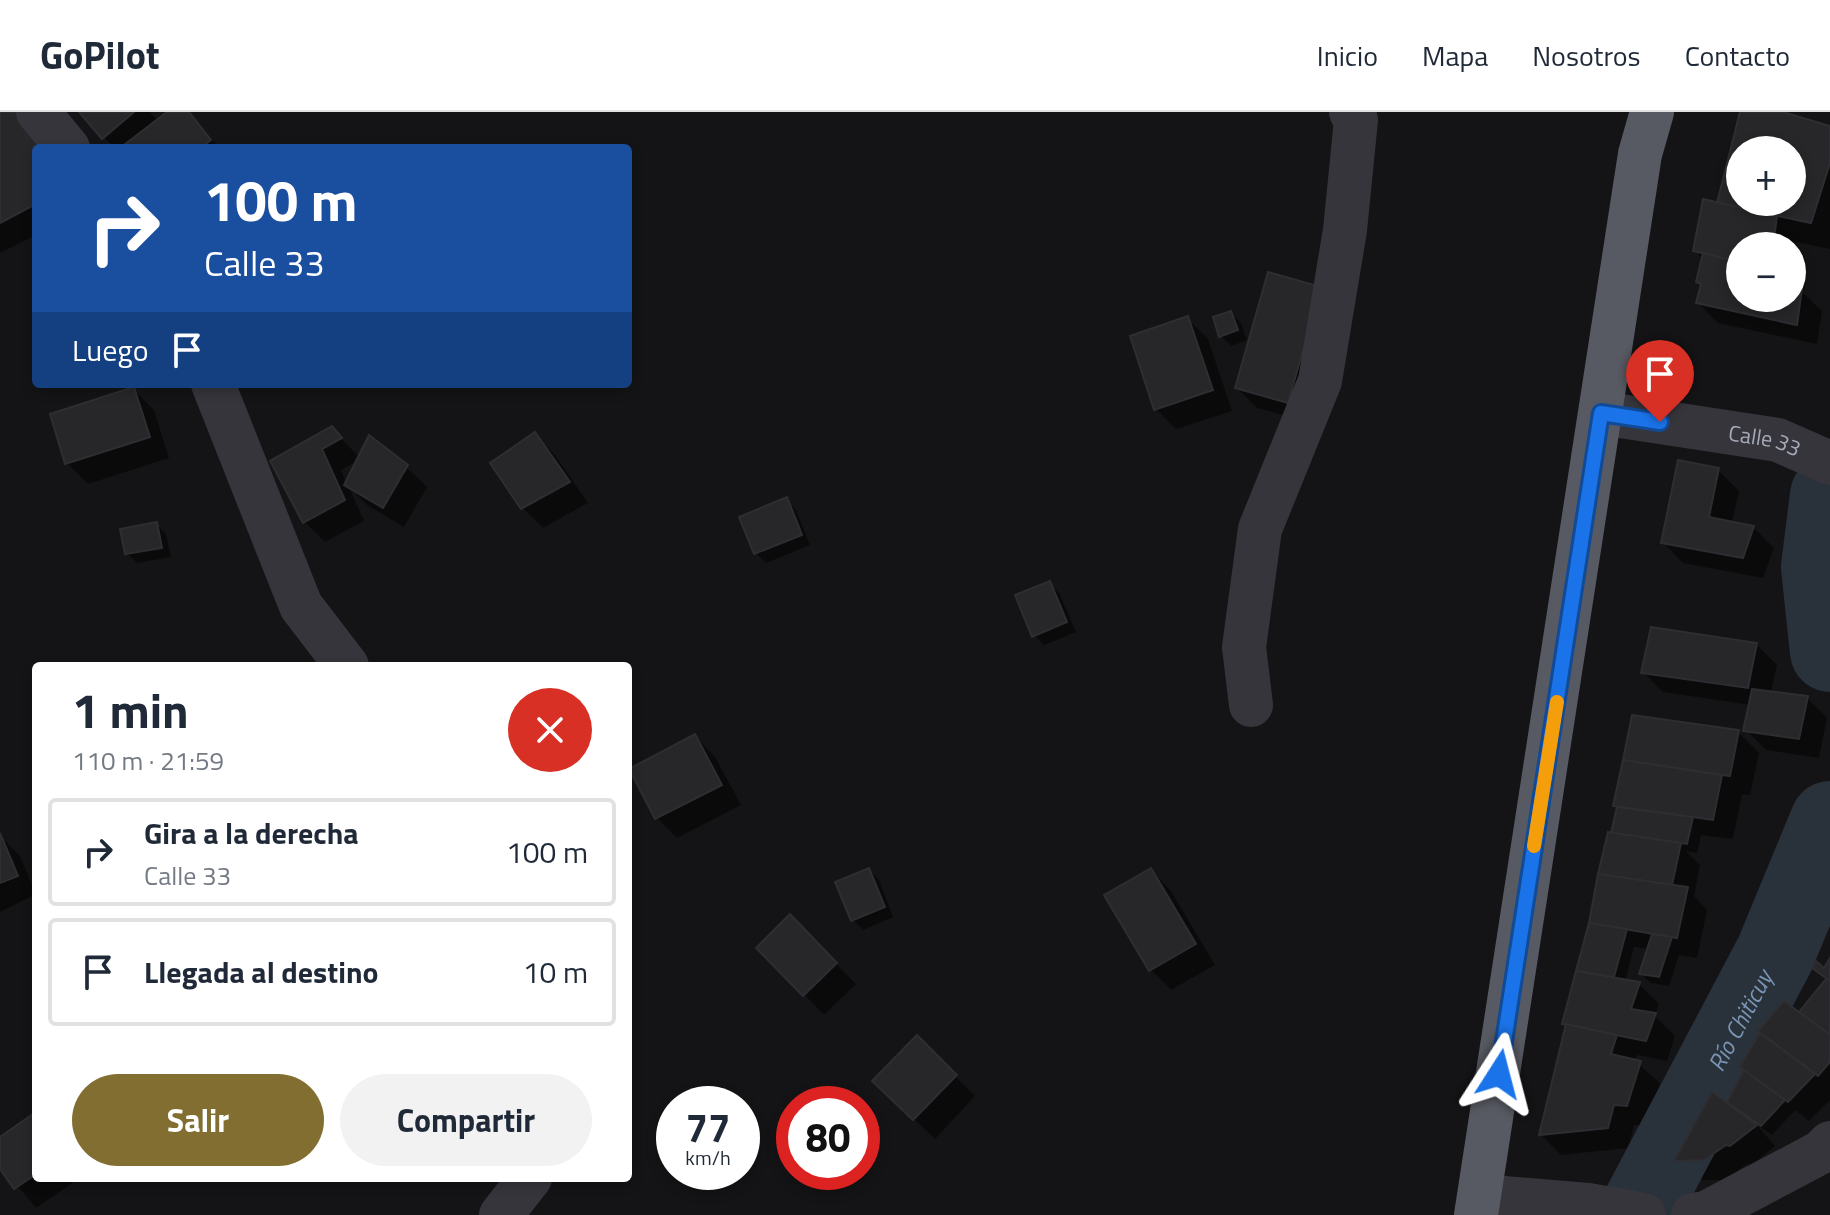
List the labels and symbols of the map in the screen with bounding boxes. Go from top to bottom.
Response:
pin [1626,340,1694,422]
street label: Calle 33 [1726,416,1807,465]
water label: Río Chiticuy [1698,961,1783,1077]
position arrow [1457,1032,1541,1116]
speed limit sign: 80 [776,1086,880,1190]

